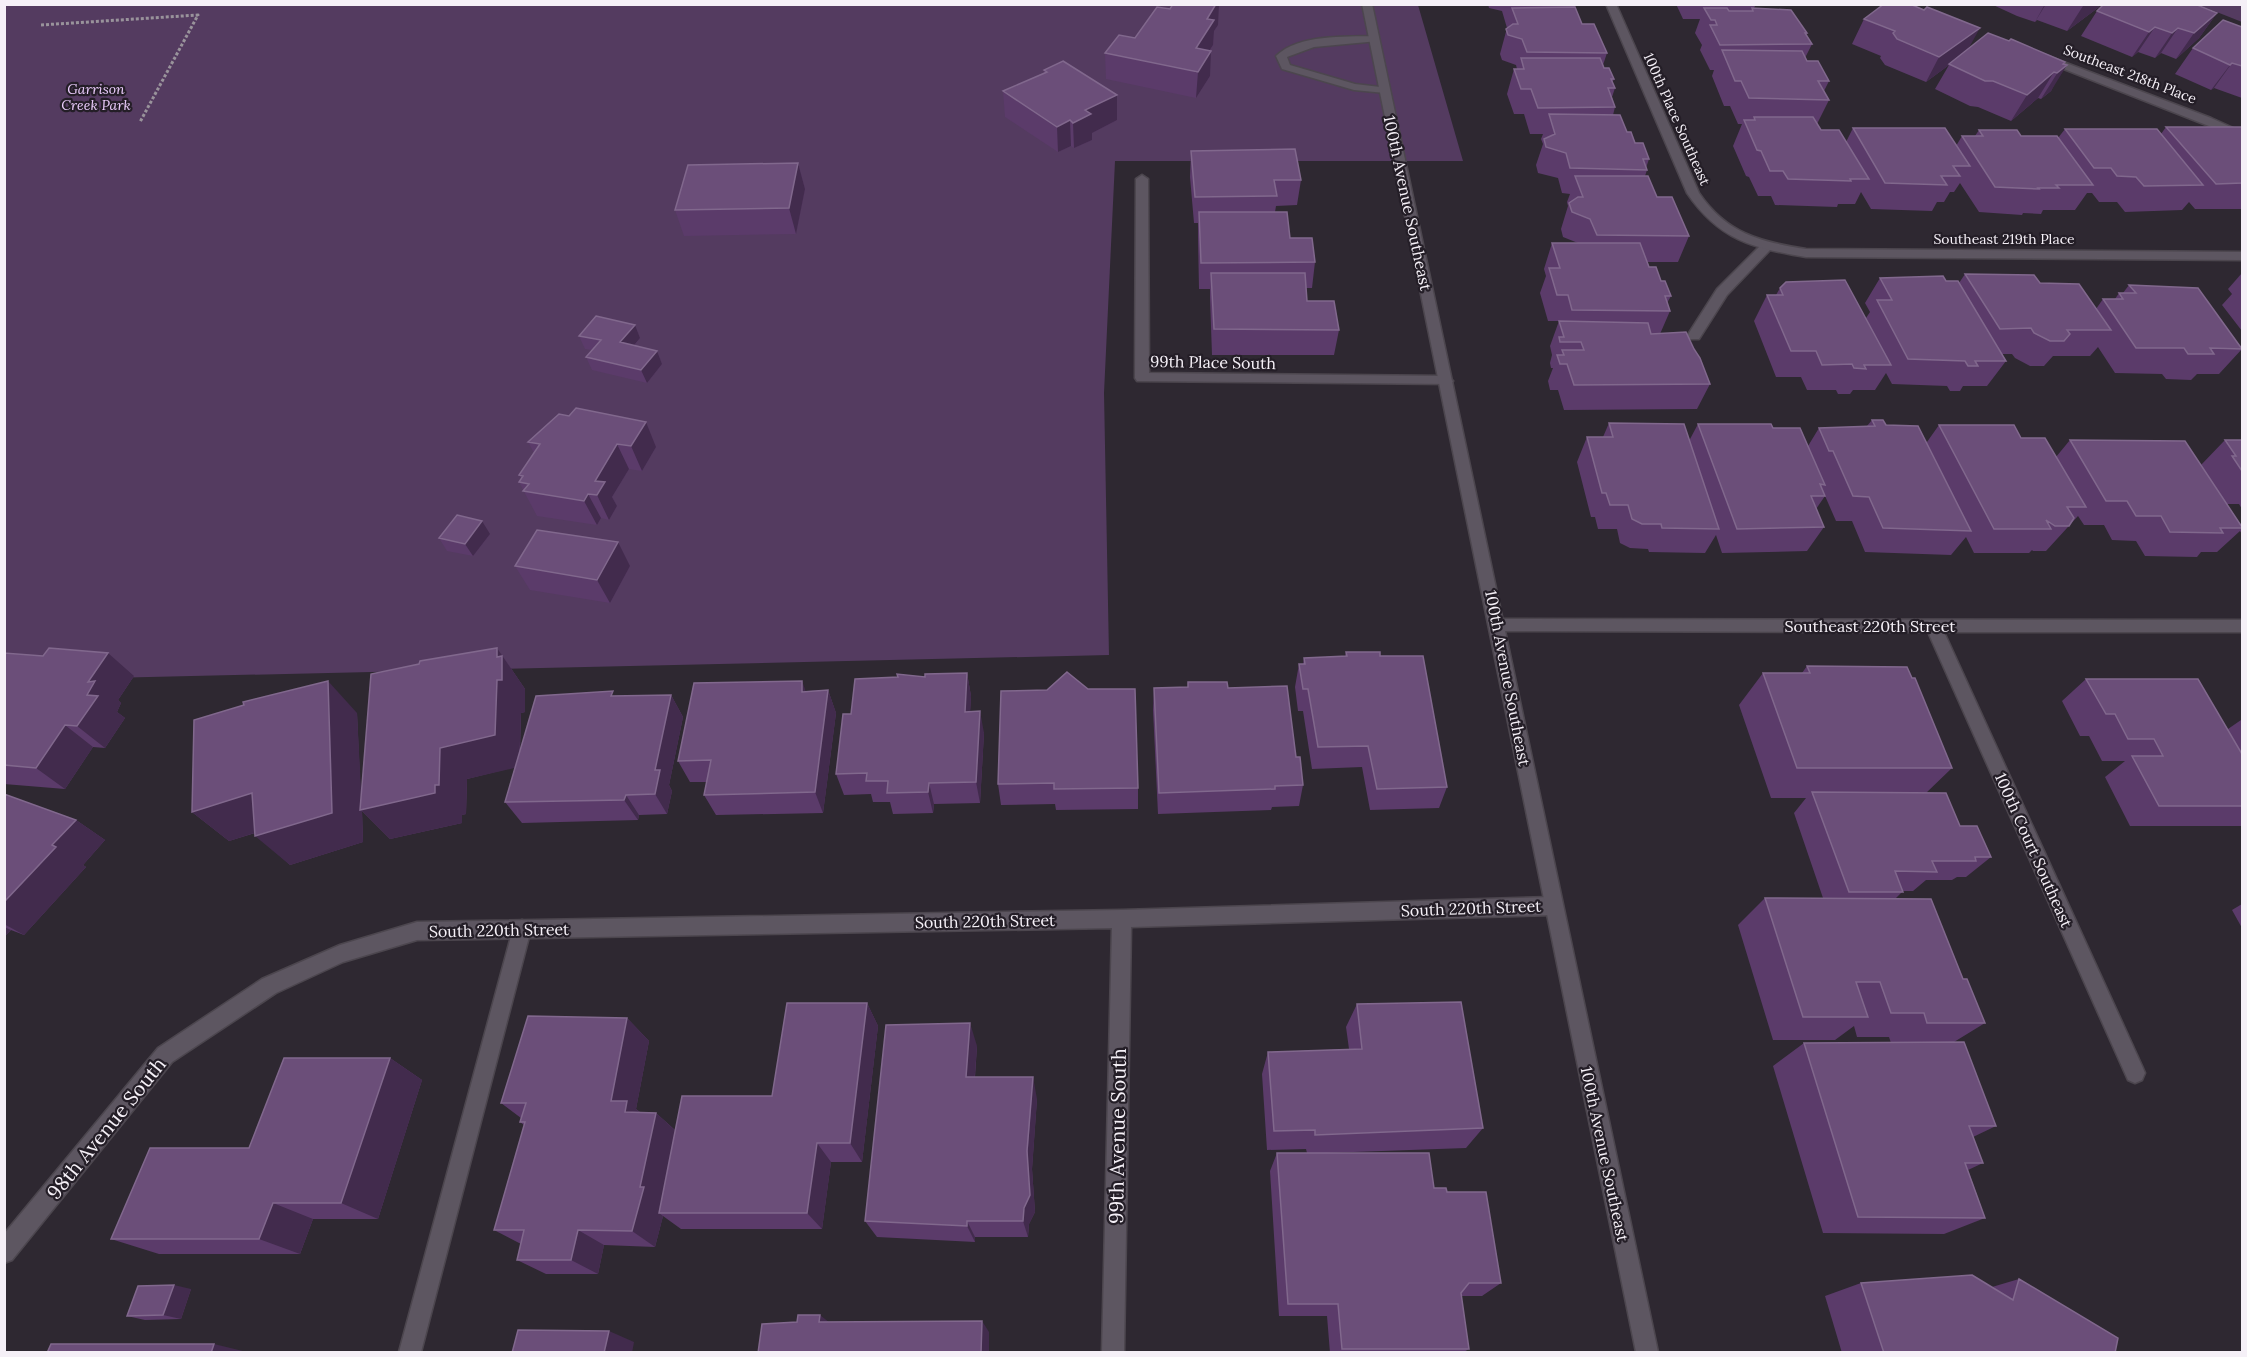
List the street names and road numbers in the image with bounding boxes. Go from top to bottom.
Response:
street label: Southeast 218th Place [2061,40,2199,108]
street label: 100th Place Southeast [1640,50,1715,189]
street label: 100th Avenue Southeast [1380,114,1436,293]
street label: Southeast 219th Place [1933,230,2075,248]
street label: 99th Place South [1150,351,1276,373]
street label: 100th Avenue Southeast [1481,589,1535,768]
street label: Southeast 220th Street [1785,616,1956,636]
street label: 100th Court Southeast [1991,769,2078,931]
street label: South 220th Street [1400,896,1542,920]
street label: South 220th Street [915,910,1056,932]
street label: South 220th Street [429,919,570,941]
street label: 99th Avenue South [1103,1048,1131,1224]
street label: 98th Avenue South [41,1052,171,1204]
street label: 100th Avenue Southeast [1577,1065,1633,1244]

